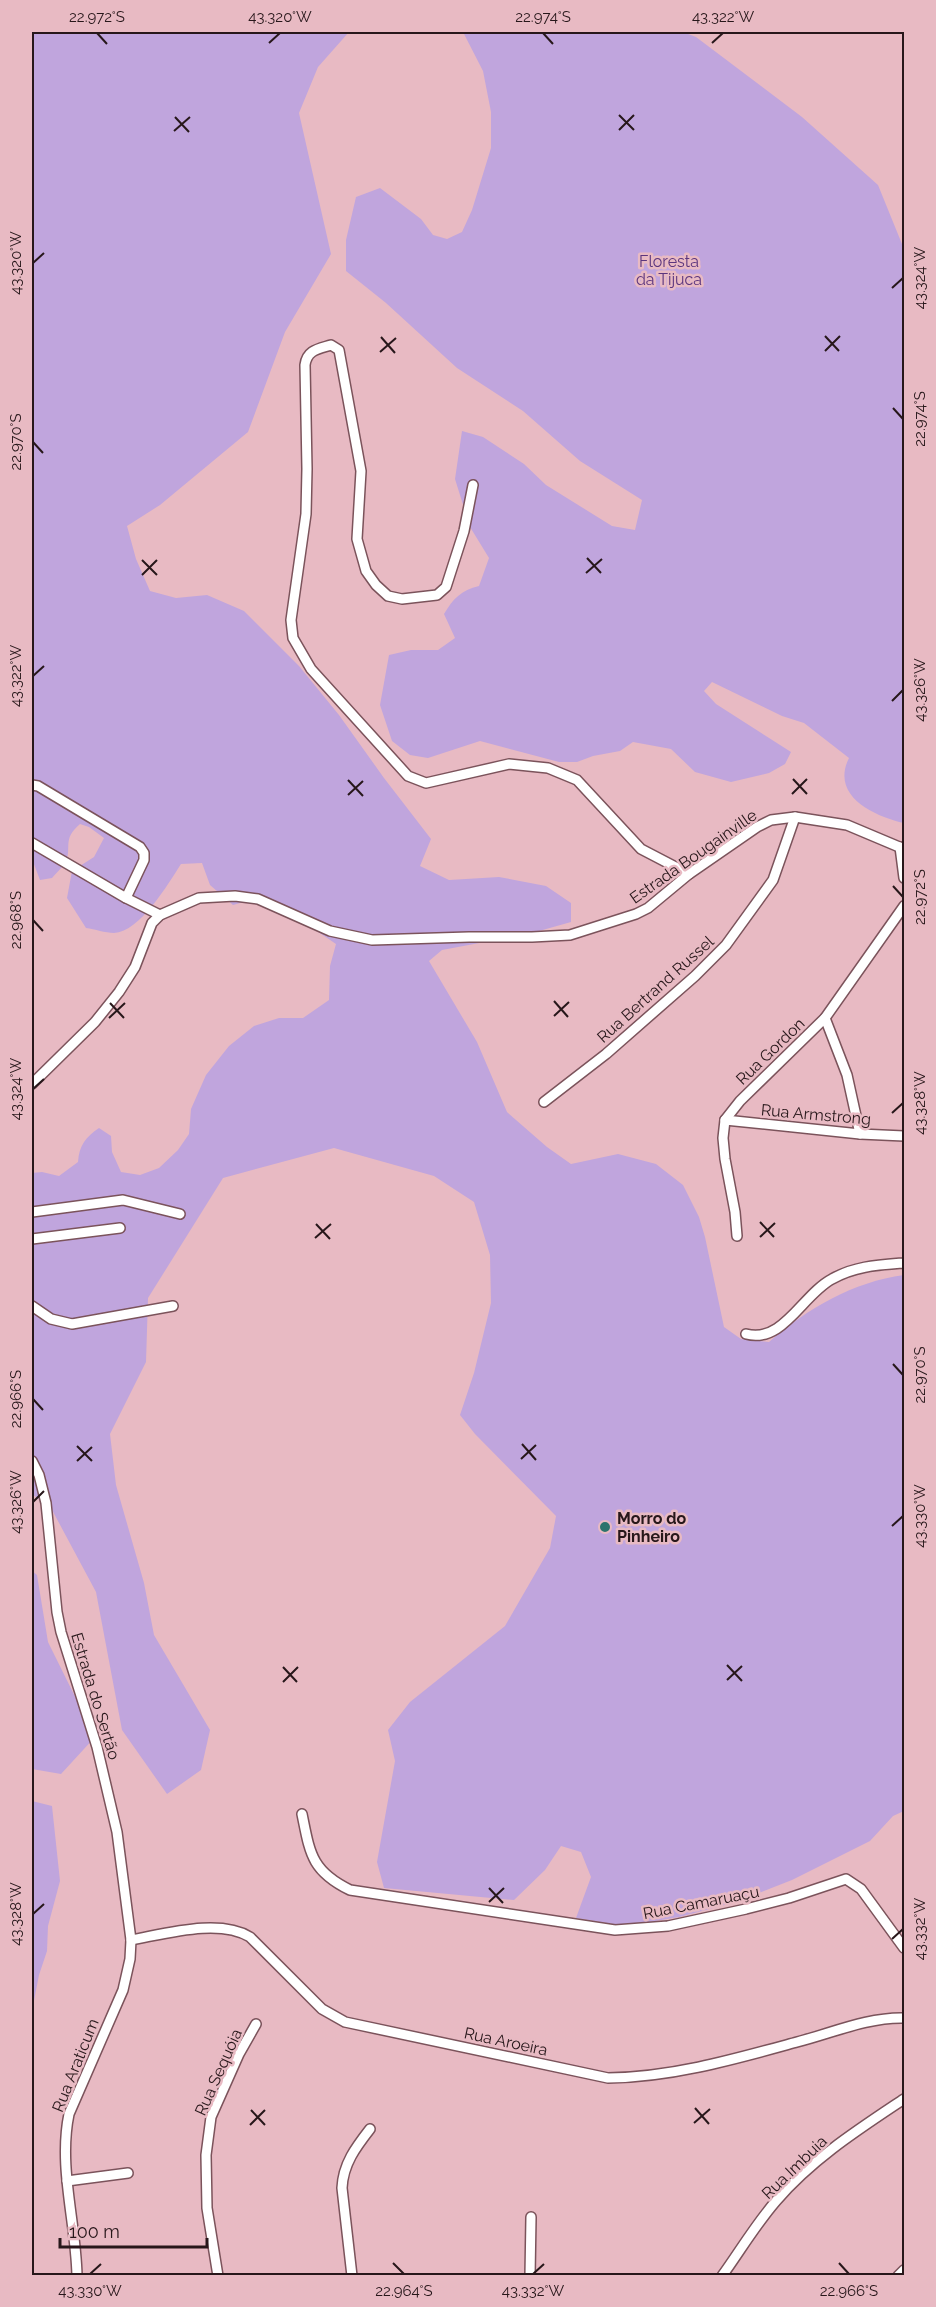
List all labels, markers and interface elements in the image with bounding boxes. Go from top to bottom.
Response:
text: 22.972°S [69,8,125,26]
text: 43.320°W [248,8,312,26]
text: 22.974°S [515,8,571,26]
text: 43.322°W [692,8,754,26]
text: 43.320°W [7,231,25,295]
text: 43.324°W [911,246,929,309]
park label: Floresta da Tijuca [636,252,702,289]
text: 22.974°S [911,391,929,447]
text: 22.970°S [7,413,25,471]
text: 43.322°W [7,645,25,707]
text: 43.326°W [911,658,929,722]
street label: Estrada Bougainville [626,805,761,907]
text: 22.972°S [911,869,929,925]
text: 22.968°S [7,891,25,949]
street label: Rua Bertrand Russel [593,932,718,1047]
street label: Rua Gordon [732,1014,809,1089]
text: 43.324°W [7,1057,25,1120]
text: 43.328°W [911,1071,929,1135]
street label: Rua Armstrong [760,1100,872,1129]
text: 22.970°S [911,1346,929,1404]
text: 22.966°S [7,1370,25,1428]
text: 43.326°W [7,1470,25,1534]
text: 43.330°W [911,1484,929,1548]
place label: Morro do Pinheiro [617,1509,687,1546]
marker: Morro do Pinheiro [598,1520,612,1534]
street label: Estrada do Sertão [67,1630,124,1762]
text: 43.328°W [7,1882,25,1946]
street label: Rua Camaruaçu [641,1882,761,1923]
text: 43.332°W [911,1898,929,1960]
street label: Rua Araticum [48,2016,103,2115]
street label: Rua Aroeira [462,2023,549,2060]
street label: Rua Sequóia [191,2026,246,2118]
street label: Rua Imbuia [758,2132,831,2203]
scale bar [60,2211,207,2249]
text: 100 m [69,2221,120,2242]
text: 43.330°W [58,2282,122,2300]
text: 22.964°S [375,2282,433,2300]
text: 43.332°W [502,2282,564,2300]
text: 22.966°S [820,2282,878,2300]

